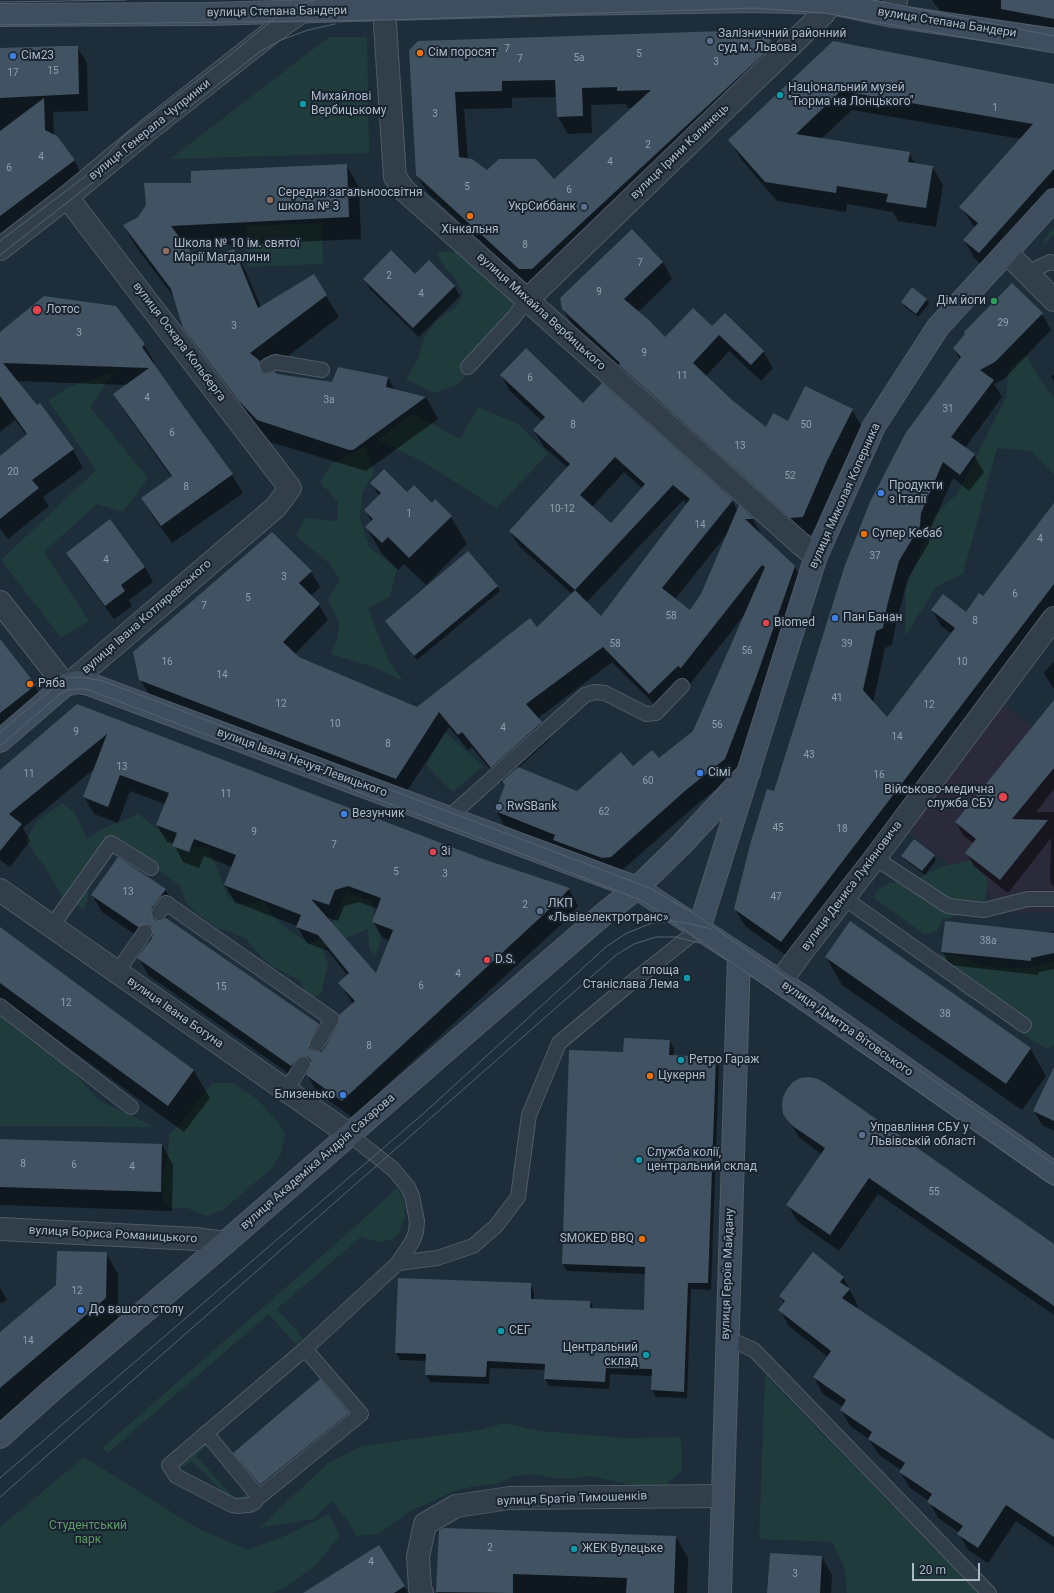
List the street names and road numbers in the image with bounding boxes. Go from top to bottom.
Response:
street label: вулиця Степана Бандери [207,4,347,20]
street label: вулиця Степана Бандери [876,5,1018,41]
street label: вулиця Генерала Чупринки [86,76,214,184]
street label: вулиця Ірини Калинець [628,101,732,203]
street label: вулиця Михайла Вербицького [473,250,609,374]
street label: вулиця Оскара Кольберга [129,279,229,405]
street label: вулиця Миколая Коперника [806,421,884,571]
street label: вулиця Івана Котляревського [79,557,215,677]
street label: вулиця Івана Нечуя-Левицького [215,725,389,801]
street label: вулиця Дениса Лукіяновича [799,818,905,954]
street label: вулиця Івана Богуна [124,974,226,1052]
street label: вулиця Дмитра Вітовського [779,978,915,1080]
street label: вулиця Академіка Андрія Сахарова [238,1091,398,1233]
street label: вулиця Героїв Майдану [719,1208,737,1340]
street label: вулиця Бориса Романицького [28,1223,198,1247]
street label: вулиця Братів Тимошенків [497,1489,647,1509]

